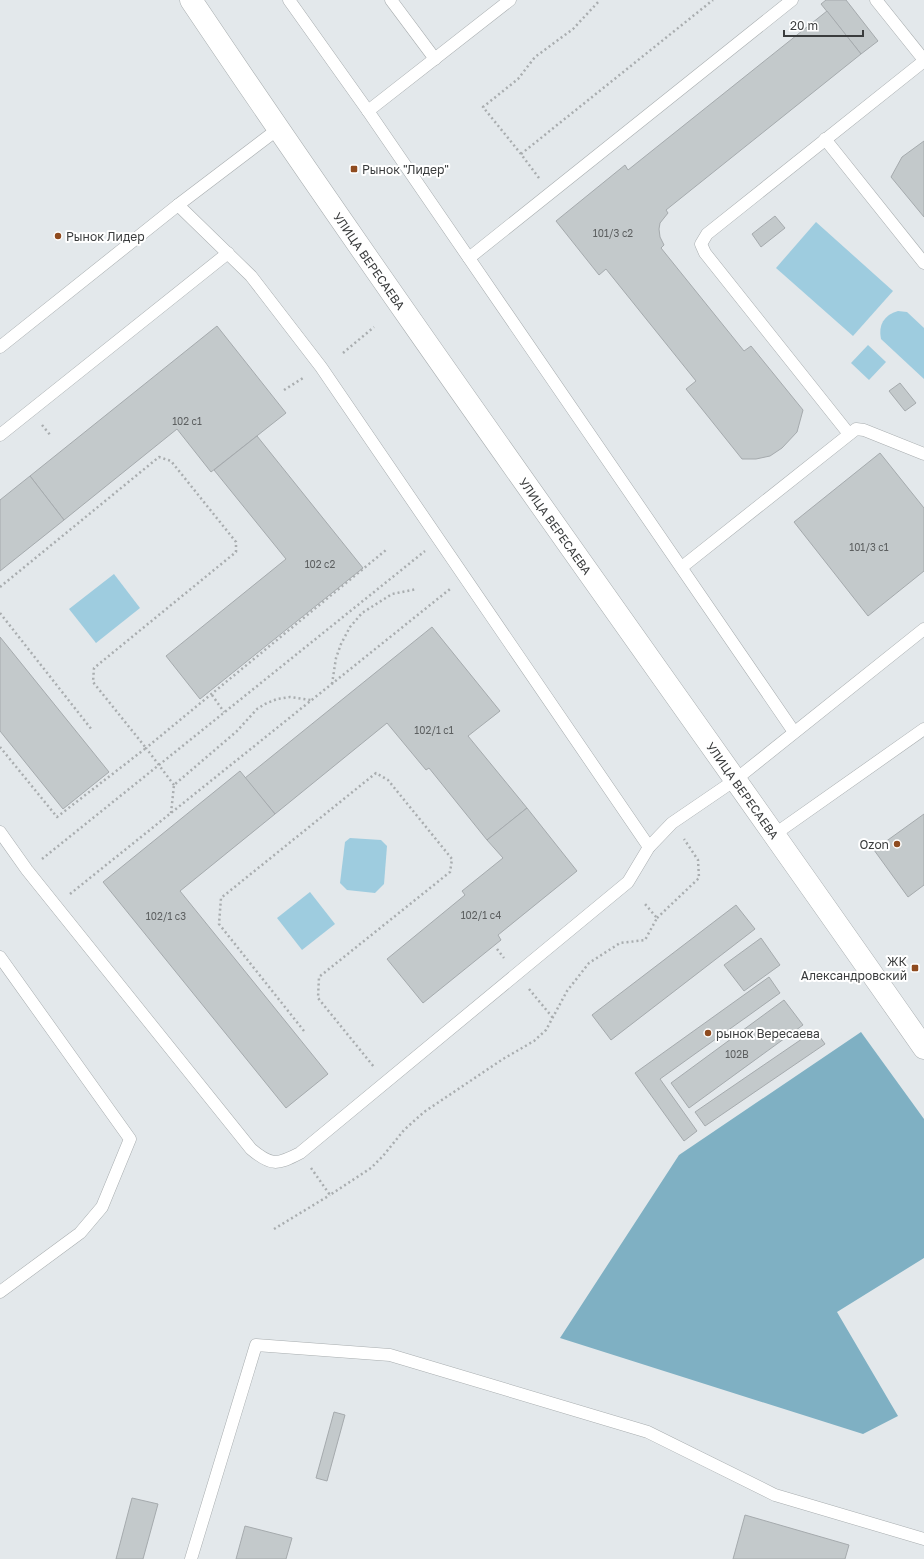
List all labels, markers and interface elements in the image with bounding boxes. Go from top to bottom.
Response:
scale bar [784,12,863,38]
text: 20 m [790,18,818,33]
place label: Рынок "Лидер" [362,162,449,177]
marker: Рынок "Лидер" [349,164,359,174]
street label: УЛИЦА ВЕРЕСАЕВА [330,209,409,312]
house number: 101/3 с2 [593,227,633,239]
place label: Рынок Лидер [66,229,145,244]
marker: Рынок Лидер [53,231,63,241]
house number: 102 с1 [172,415,202,427]
street label: УЛИЦА ВЕРЕСАЕВА [516,475,595,577]
house number: 101/3 с1 [849,541,889,553]
house number: 102 c2 [305,558,335,570]
house number: 102/1 с1 [414,724,454,736]
street label: УЛИЦА ВЕРЕСАЕВА [703,739,782,842]
place label: Ozon [860,837,889,852]
marker: Ozon [892,839,902,849]
house number: 102/1 с4 [461,909,501,921]
house number: 102/1 c3 [146,910,186,922]
place label: ЖК Александровский [801,954,908,983]
marker: ЖК Александровский [910,963,920,973]
place label: рынок Вересаева [716,1026,820,1041]
marker: рынок Вересаева [703,1028,713,1038]
house number: 102В [725,1048,749,1060]

